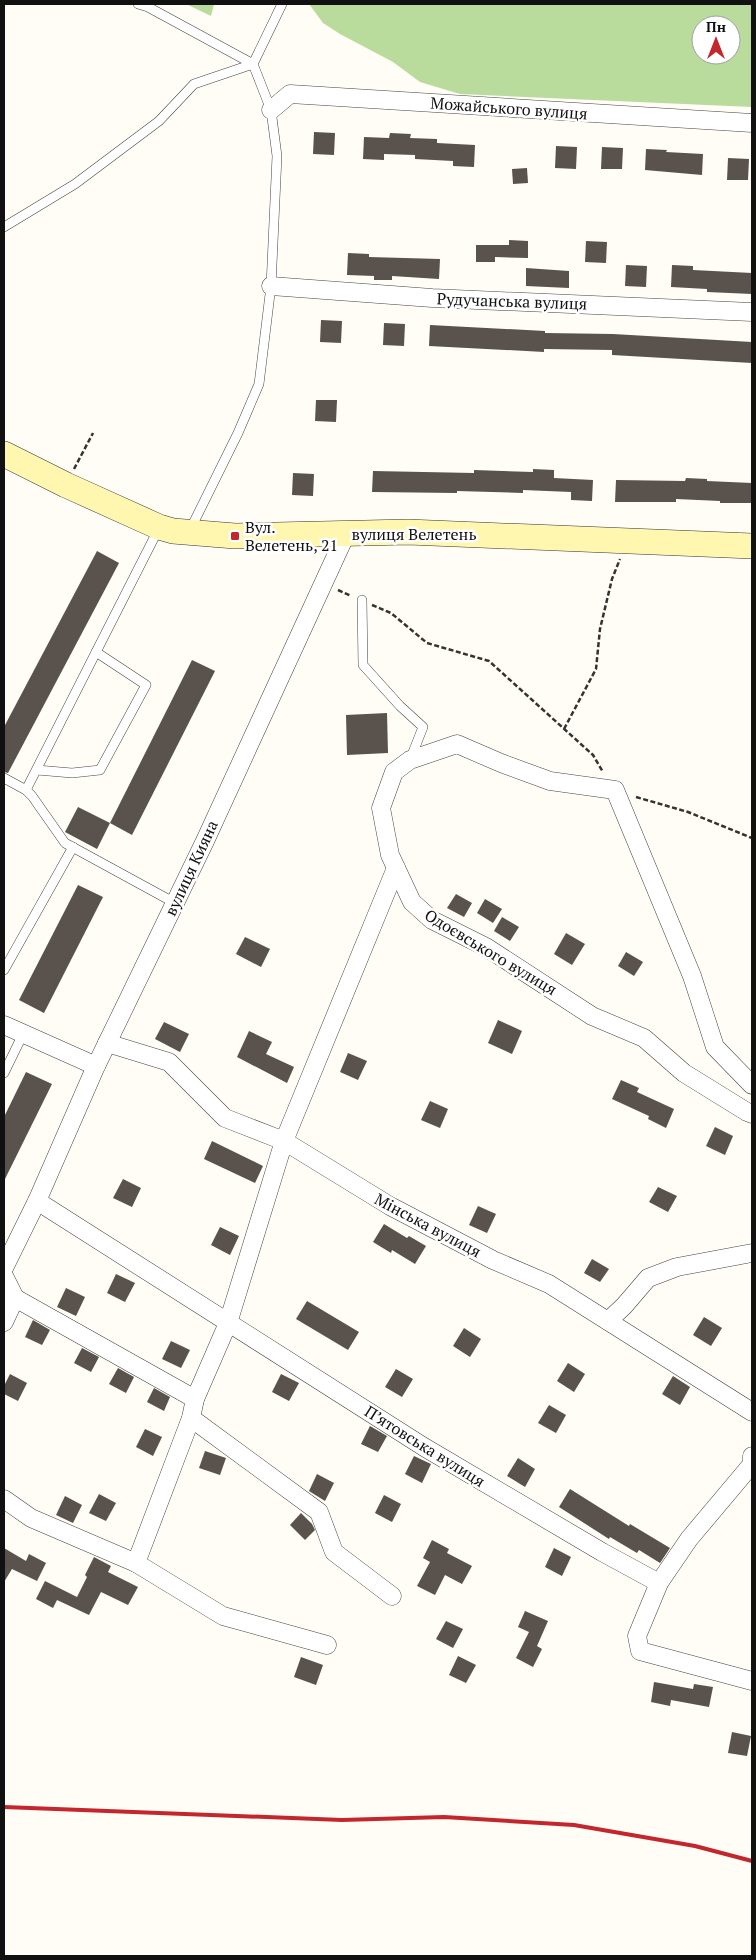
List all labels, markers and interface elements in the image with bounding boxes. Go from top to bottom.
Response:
north arrow [691,15,741,65]
text: Пн [706,17,726,36]
street label: Можайського вулиця [430,92,588,124]
street label: Рудучанська вулиця [436,287,588,315]
place label: Вул. Велетень, 21 [245,516,338,556]
street label: вулиця Велетень [351,523,477,545]
marker: Вул. Велетень, 21 [229,530,241,542]
street label: вулиця Кияна [159,817,223,919]
street label: Одоєвського вулиця [421,904,561,1000]
street label: Мінська вулиця [371,1188,485,1262]
street label: П’ятовська вулиця [361,1400,489,1492]

